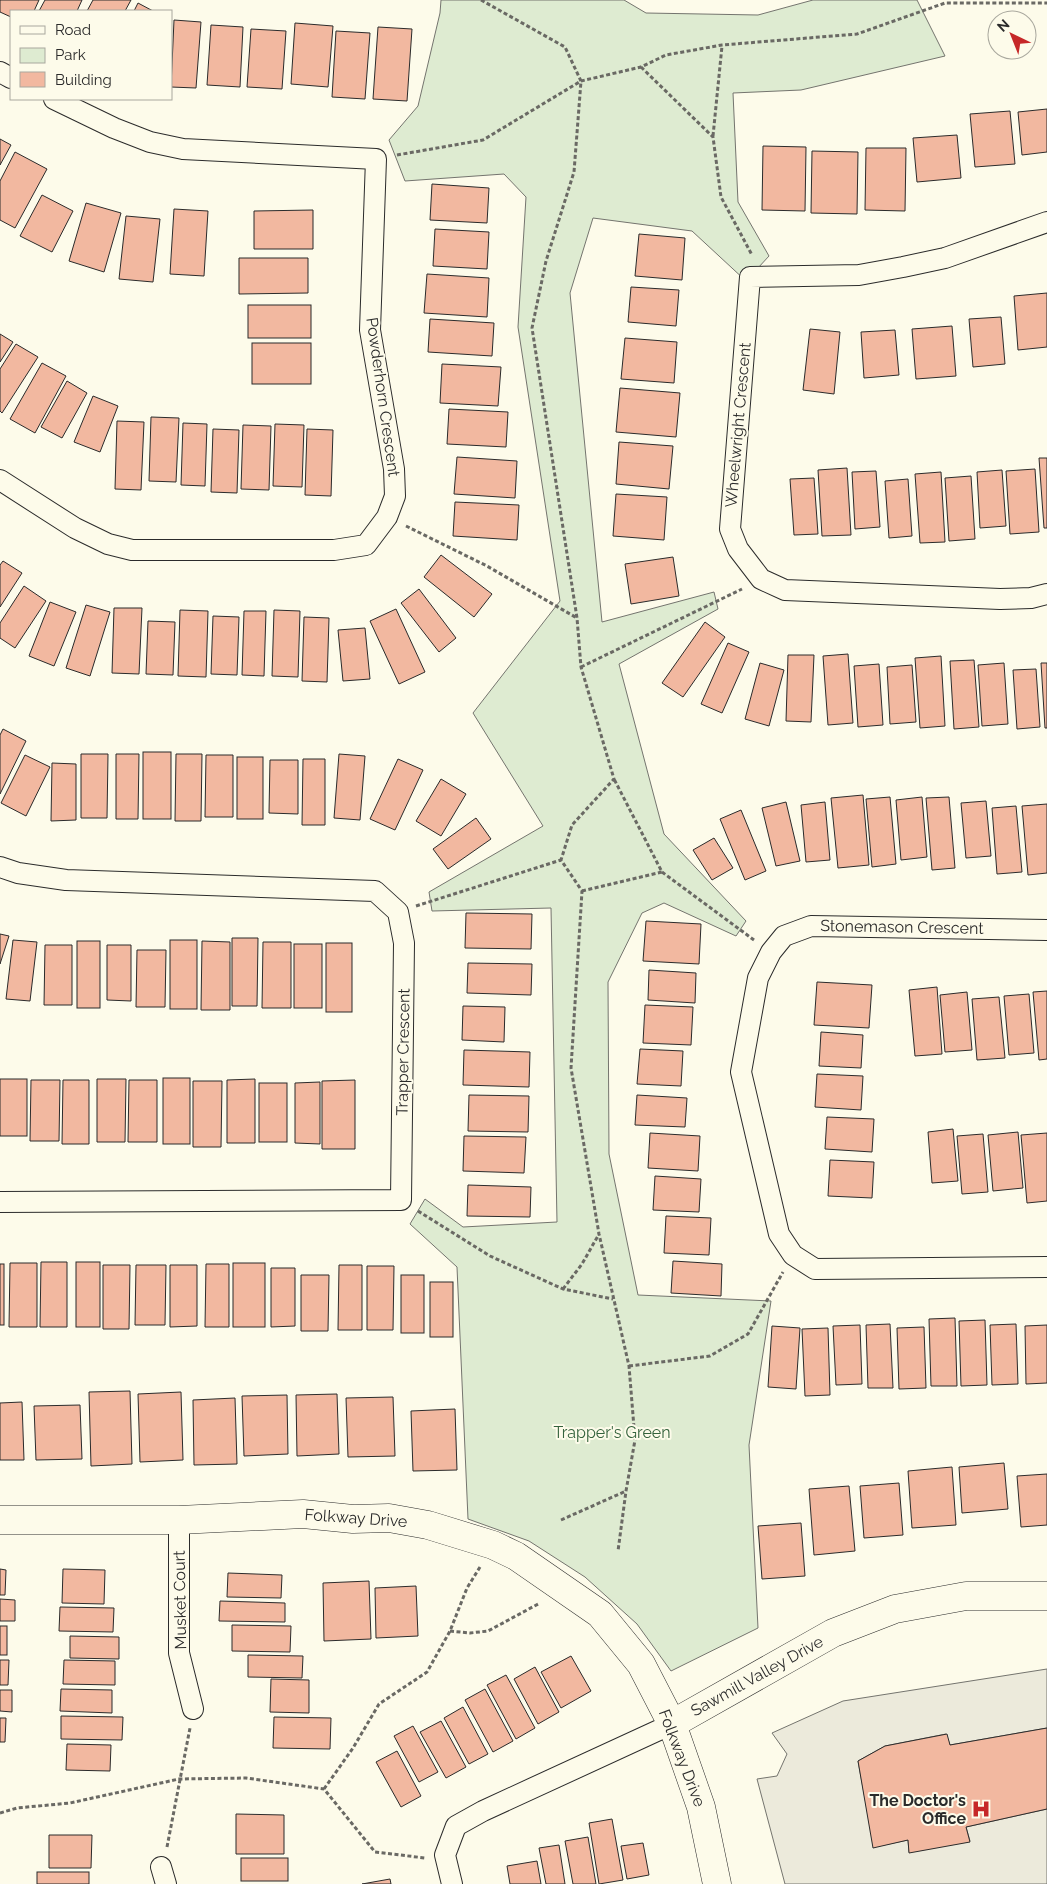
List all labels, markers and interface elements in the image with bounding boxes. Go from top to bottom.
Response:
legend [10,10,172,100]
north arrow [987,10,1037,60]
text: N [994,16,1012,35]
text: Road [55,21,91,39]
text: Park [55,46,86,64]
text: Building [55,71,112,89]
street label: Powderhorn Crescent [362,316,404,479]
street label: Wheelwright Crescent [721,341,755,508]
street label: Stonemason Crescent [820,916,984,938]
street label: Trapper Crescent [392,988,414,1116]
park label: Trapper's Green [553,1423,671,1442]
street label: Folkway Drive [304,1505,408,1531]
street label: Musket Court [170,1550,190,1650]
street label: Sawmill Valley Drive [688,1632,826,1720]
street label: Folkway Drive [655,1707,709,1809]
place label: The Doctor's Office [869,1791,966,1828]
hospital icon: The Doctor's Office [970,1798,992,1820]

